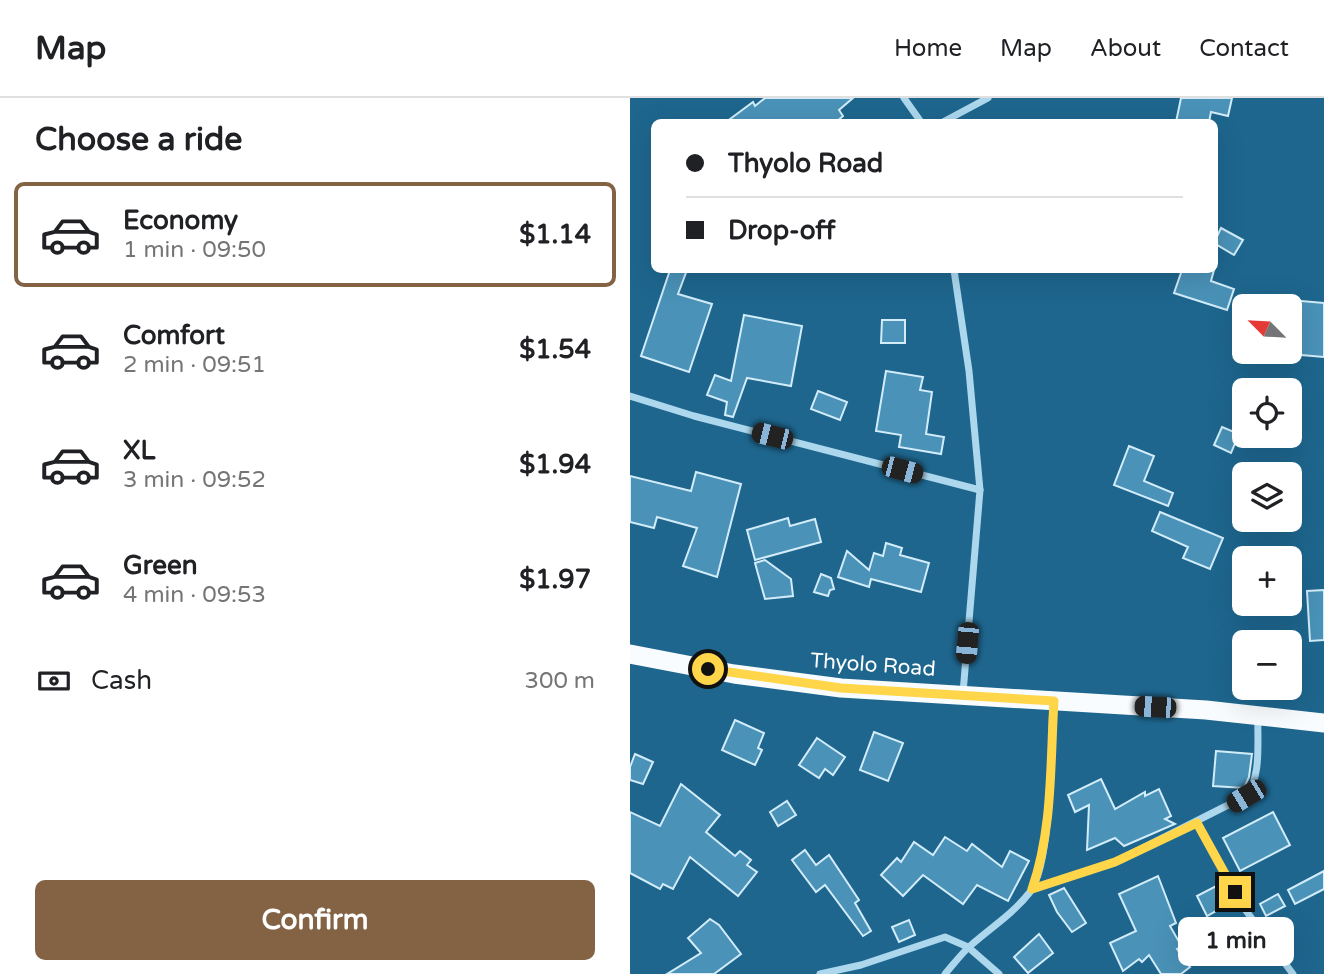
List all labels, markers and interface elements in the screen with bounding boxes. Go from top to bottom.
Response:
text: Map [35,29,106,68]
text: Home [894,34,962,63]
text: Map [1000,34,1052,63]
text: About [1090,34,1161,63]
text: Contact [1199,34,1289,63]
text: Choose a ride [35,121,242,159]
text: Thyolo Road [728,148,883,179]
icon: car [39,203,102,266]
text: Economy [123,205,238,236]
text: Drop-off [728,215,835,246]
text: $1.14 [519,219,591,250]
text: 1 min · 09:50 [123,236,266,264]
north arrow [1232,294,1302,364]
map controls [1232,294,1302,700]
icon: car [39,318,102,381]
text: Comfort [123,320,225,351]
text: $1.54 [519,334,591,365]
text: 2 min · 09:51 [123,351,266,379]
button: locate [1232,378,1302,448]
car [750,421,795,451]
icon: car [39,433,102,496]
text: XL [123,435,155,466]
text: $1.94 [519,449,591,480]
car [879,454,926,486]
button: layers [1232,462,1302,532]
text: 3 min · 09:52 [123,466,266,494]
button: + [1232,546,1302,616]
icon: car [39,548,102,611]
text: Green [123,550,198,581]
text: $1.97 [519,564,591,595]
text: 4 min · 09:53 [123,581,266,609]
car [955,621,980,665]
button: − [1232,630,1302,700]
street label: Thyolo Road [810,648,936,682]
route start [692,653,724,685]
icon: cash [35,662,73,700]
text: Cash [91,665,152,696]
text: 300 m [525,667,595,695]
car [1134,695,1177,719]
car [1223,776,1270,816]
route end [1219,876,1251,908]
button: Confirm [35,880,595,960]
callout: 1 min [1177,916,1293,966]
text: 1 min [1205,927,1267,955]

